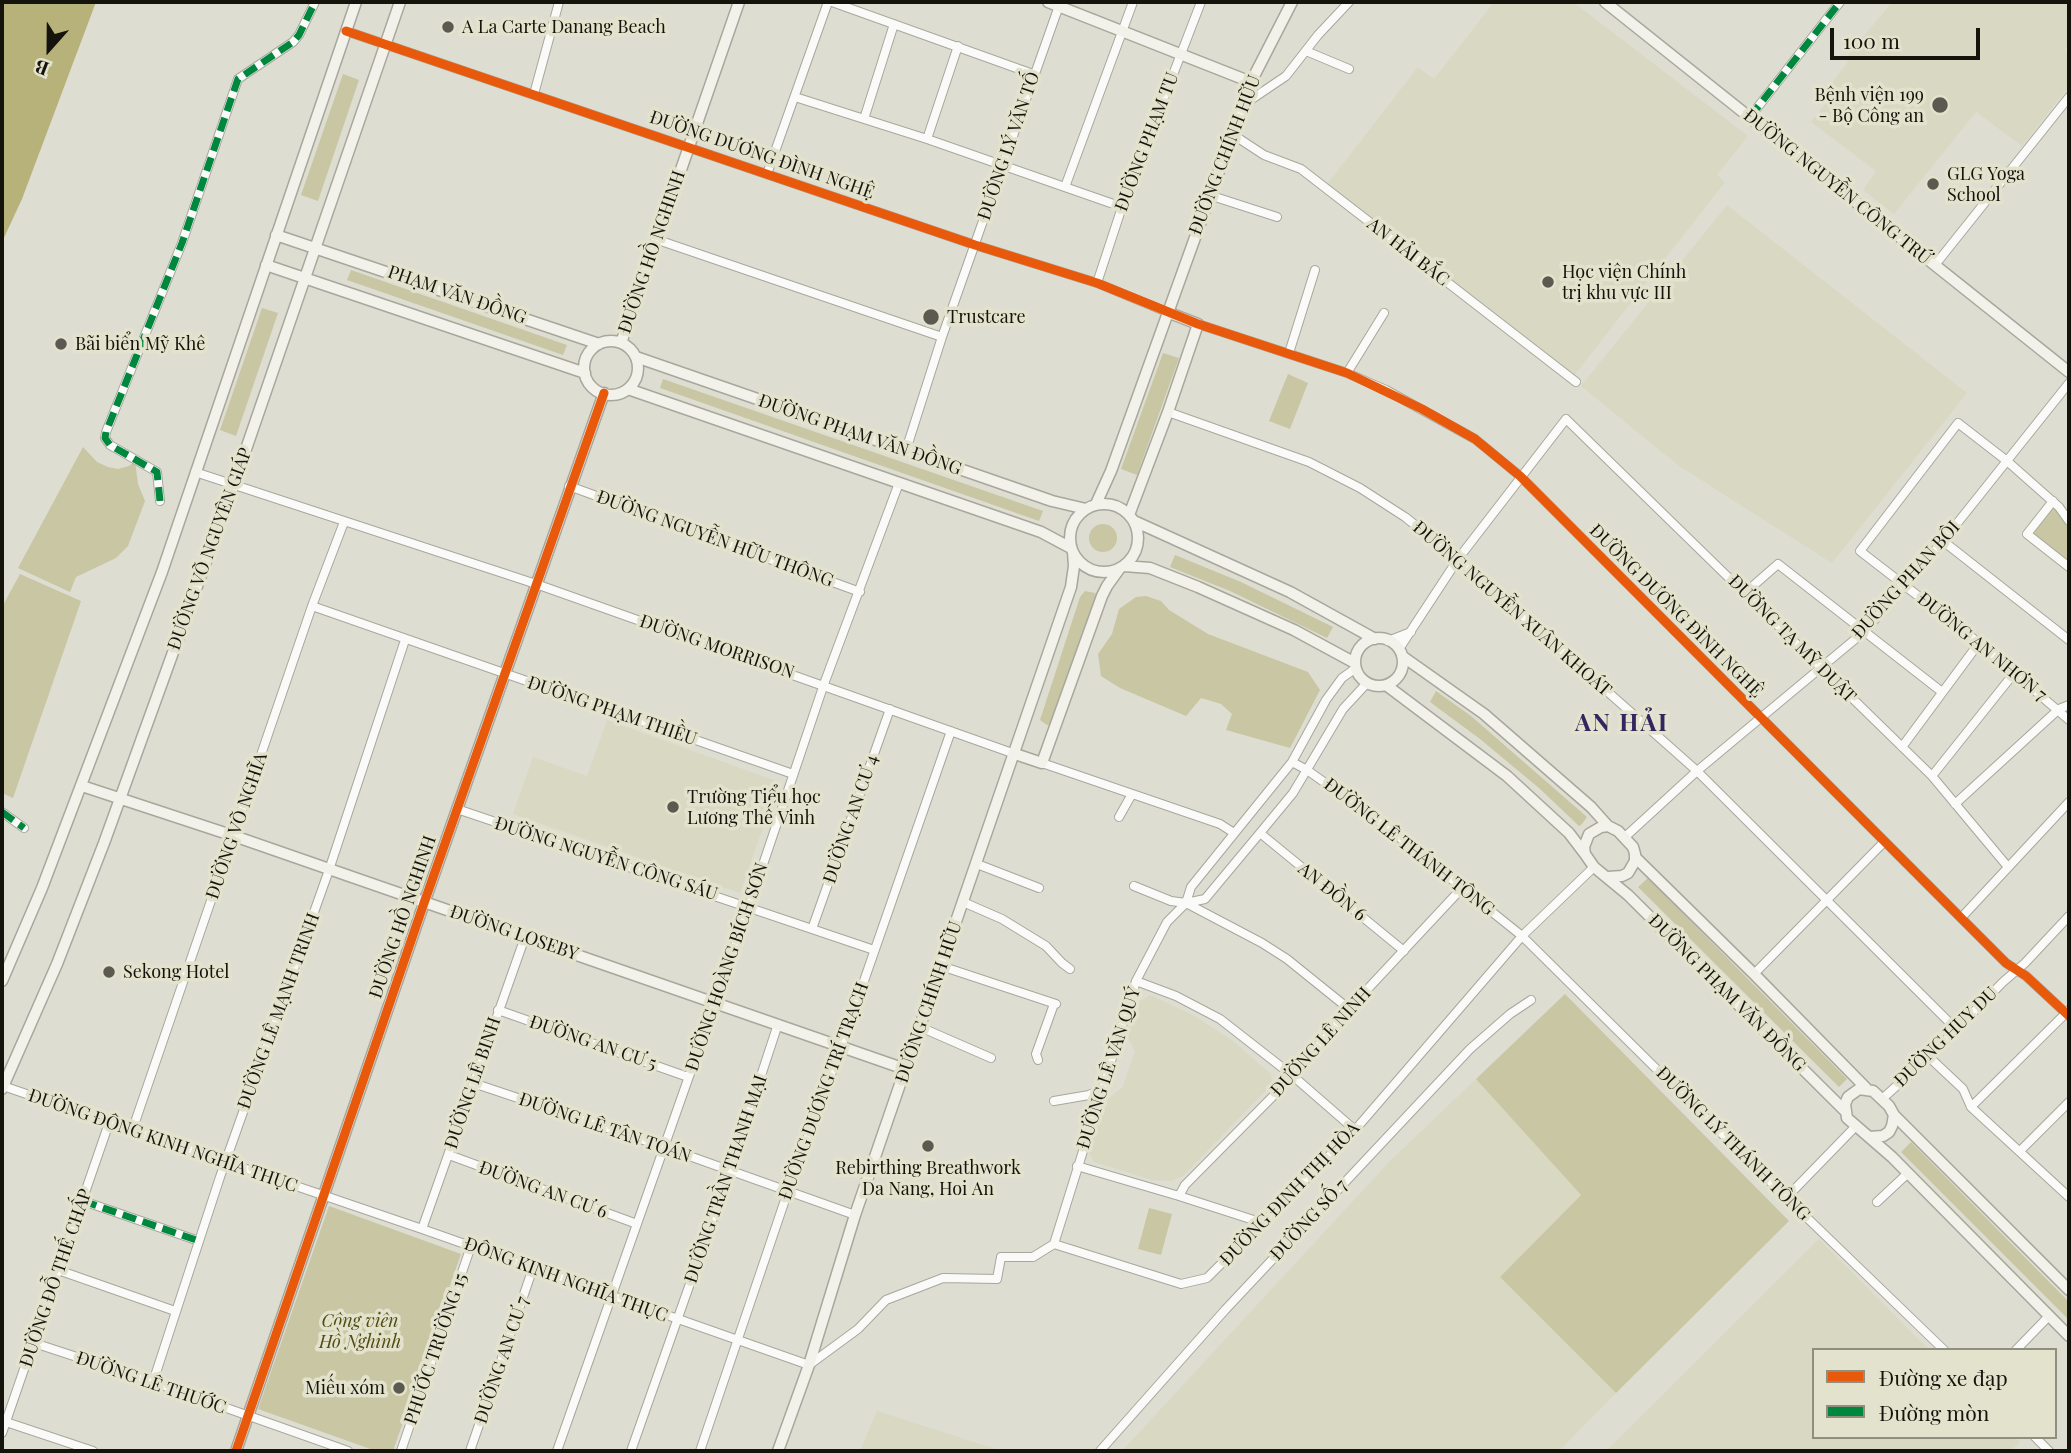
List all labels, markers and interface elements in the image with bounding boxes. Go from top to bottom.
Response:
north arrow [14,14,84,84]
scale bar [1833,14,1983,58]
place label: A La Carte Danang Beach [462,16,666,38]
marker: A La Carte Danang Beach [440,19,456,35]
text: 100 m [1843,26,1900,54]
text: B [31,54,52,83]
street label: ĐƯỜNG LÝ VĂN TỐ [973,69,1045,223]
street label: ĐƯỜNG PHẠM TU [1111,70,1183,214]
street label: ĐƯỜNG CHÍNH HỮU [1185,72,1265,238]
place label: Bệnh viện 199 - Bộ Công an [1814,84,1924,126]
marker: Bệnh viện 199 - Bộ Công an [1930,95,1950,115]
street label: ĐƯỜNG NGUYỄN CÔNG TRỨ [1739,105,1935,269]
street label: ĐƯỜNG DƯƠNG ĐÌNH NGHỆ [647,106,877,204]
place label: GLG Yoga School [1947,163,2025,206]
street label: ĐƯỜNG HỒ NGHINH [614,168,690,336]
marker: GLG Yoga School [1925,176,1941,192]
street label: AN HẢI BẮC [1363,213,1453,291]
street label: PHẠM VĂN ĐỒNG [385,261,529,329]
place label: Học viện Chính trị khu vực III [1562,261,1686,304]
marker: Học viện Chính trị khu vực III [1540,274,1556,290]
place label: Trustcare [947,306,1026,328]
marker: Trustcare [921,307,941,327]
place label: Bãi biển Mỹ Khê [75,333,205,355]
marker: Bãi biển Mỹ Khê [53,336,69,352]
street label: ĐƯỜNG PHẠM VĂN ĐỒNG [756,390,964,480]
street label: ĐƯỜNG VÕ NGUYÊN GIÁP [163,445,257,653]
street label: ĐƯỜNG NGUYỄN HỮU THÔNG [594,486,836,592]
street label: ĐƯỜNG NGUYỄN XUÂN KHOÁT [1408,517,1616,701]
street label: ĐƯỜNG PHAN BÔI [1847,517,1965,643]
street label: ĐƯỜNG DƯƠNG ĐÌNH NGHỆ [1585,520,1767,702]
street label: ĐƯỜNG TẠ MỸ DUẬT [1724,571,1860,707]
street label: ĐƯỜNG AN NHƠN 7 [1913,588,2051,706]
street label: ĐƯỜNG MORRISON [637,610,797,684]
street label: ĐƯỜNG PHẠM THIỀU [524,672,700,750]
district label: AN HẢI [1576,710,1668,738]
street label: ĐƯỜNG VÕ NGHĨA [202,750,272,902]
street label: ĐƯỜNG AN CƯ 4 [819,752,883,886]
street label: ĐƯỜNG LÊ THÁNH TÔNG [1319,774,1499,920]
place label: Trường Tiểu học Lương Thế Vinh [687,786,821,828]
marker: Trường Tiểu học Lương Thế Vinh [665,799,681,815]
street label: ĐƯỜNG NGUYỄN CÔNG SÁU [492,813,720,905]
street label: ĐƯỜNG HỒ NGHINH [365,833,441,1001]
street label: AN ĐỒN 6 [1294,858,1370,926]
street label: ĐƯỜNG HOÀNG BÍCH SƠN [681,860,773,1074]
street label: ĐƯỜNG LOSEBY [447,901,581,965]
street label: ĐƯỜNG LÊ MẠNH TRINH [233,910,325,1112]
street label: ĐƯỜNG PHẠM VĂN ĐỒNG [1644,910,1810,1076]
street label: ĐƯỜNG CHÍNH HỮU [891,918,967,1086]
place label: Sekong Hotel [123,961,229,983]
marker: Sekong Hotel [101,964,117,980]
street label: ĐƯỜNG DƯƠNG TRÍ TRẠCH [775,979,873,1203]
street label: ĐƯỜNG LÊ NINH [1266,983,1376,1101]
street label: ĐƯỜNG HUY DU [1890,983,2002,1091]
street label: ĐƯỜNG LÊ VĂN QUÝ [1073,984,1145,1152]
street label: ĐƯỜNG AN CƯ 5 [527,1011,659,1075]
street label: ĐƯỜNG LÊ BINH [440,1014,506,1152]
street label: ĐƯỜNG LÝ THÁNH TÔNG [1652,1063,1814,1225]
street label: ĐƯỜNG TRẦN THANH MẠI [680,1072,772,1286]
street label: ĐƯỜNG ĐÔNG KINH NGHĨA THỤC [26,1085,300,1197]
street label: ĐƯỜNG LÊ TÂN TOÁN [516,1088,694,1168]
street label: ĐƯỜNG ĐINH THỊ HÒA [1216,1118,1364,1270]
marker: Rebirthing Breathwork Da Nang, Hoi An [920,1138,936,1154]
street label: ĐƯỜNG AN CƯ 6 [476,1157,610,1223]
place label: Rebirthing Breathwork Da Nang, Hoi An [835,1157,1021,1200]
street label: ĐƯỜNG SỐ 7 [1266,1175,1352,1265]
street label: ĐƯỜNG ĐỖ THẾ CHẤP [15,1186,97,1370]
street label: ĐÔNG KINH NGHĨA THỤC [461,1233,671,1327]
street label: PHƯỚC TRƯỜNG 15 [400,1271,472,1427]
street label: ĐƯỜNG AN CƯ 7 [470,1294,534,1426]
park label: Công viên Hồ Nghinh [319,1310,401,1352]
street label: ĐƯỜNG LÊ THƯỚC [73,1347,229,1419]
legend [1812,1348,2057,1439]
text: Đường xe đạp [1879,1363,2008,1391]
place label: Miếu xóm [305,1377,385,1399]
marker: Miếu xóm [391,1380,407,1396]
text: Đường mòn [1879,1398,1989,1426]

